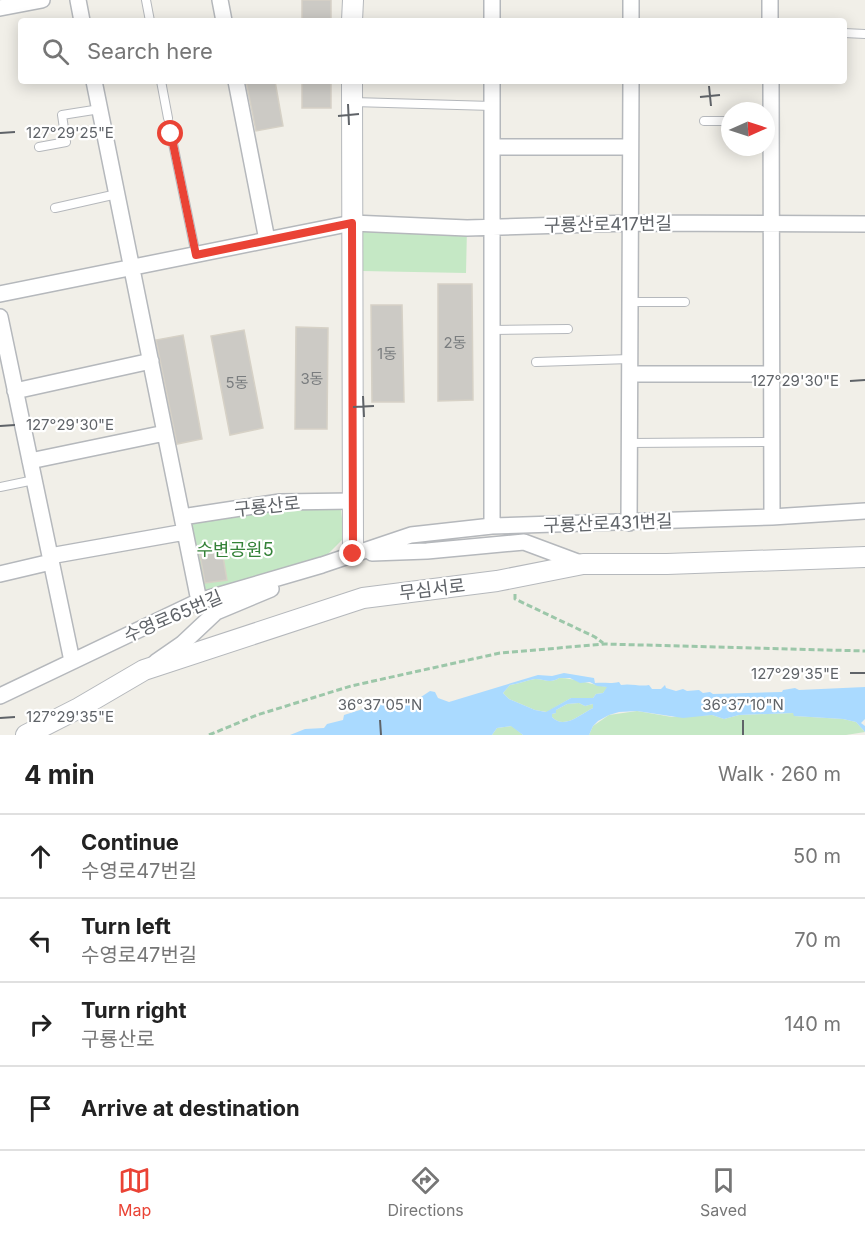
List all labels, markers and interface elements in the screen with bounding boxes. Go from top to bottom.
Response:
search box [18,18,847,84]
icon: search [39,35,72,68]
text: Search here [87,38,213,64]
north arrow [721,102,775,156]
route start [157,120,183,146]
text: 127°29'25"E [26,123,114,142]
street label: 구룡산로417번길 [544,212,672,236]
house number: 2동 [444,333,466,352]
house number: 1동 [377,344,397,363]
house number: 3동 [300,369,324,388]
text: 127°29'30"E [751,371,839,390]
house number: 5동 [226,373,248,392]
text: 127°29'30"E [26,415,114,434]
street label: 구룡산로 [233,492,301,520]
street label: 구룡산로431번길 [543,510,673,536]
park label: 수변공원5 [196,539,274,560]
route end [339,540,365,566]
street label: 무심서로 [398,575,466,603]
street label: 수영로65번길 [121,586,225,646]
text: 127°29'35"E [751,664,839,683]
text: 36°37'05"N [338,695,422,714]
text: 36°37'10"N [702,695,784,714]
text: 127°29'35"E [26,707,114,726]
text: 4 min [24,759,95,790]
text: Walk · 260 m [718,762,841,786]
text: Continue [81,829,179,855]
icon: ahead [24,840,57,873]
text: 50 m [793,844,841,868]
text: 수영로47번길 [81,859,197,883]
text: Turn left [81,913,171,939]
icon: left [24,924,57,957]
text: 70 m [794,928,841,952]
text: 수영로47번길 [81,943,197,967]
text: Turn right [81,997,187,1023]
icon: right [24,1008,57,1041]
text: 140 m [784,1012,841,1036]
text: 구룡산로 [81,1027,155,1051]
icon: arrive [24,1092,57,1125]
text: Arrive at destination [81,1095,300,1121]
tab: Map [118,1164,151,1220]
tab: Directions [388,1164,464,1220]
tab: Saved [700,1164,747,1220]

